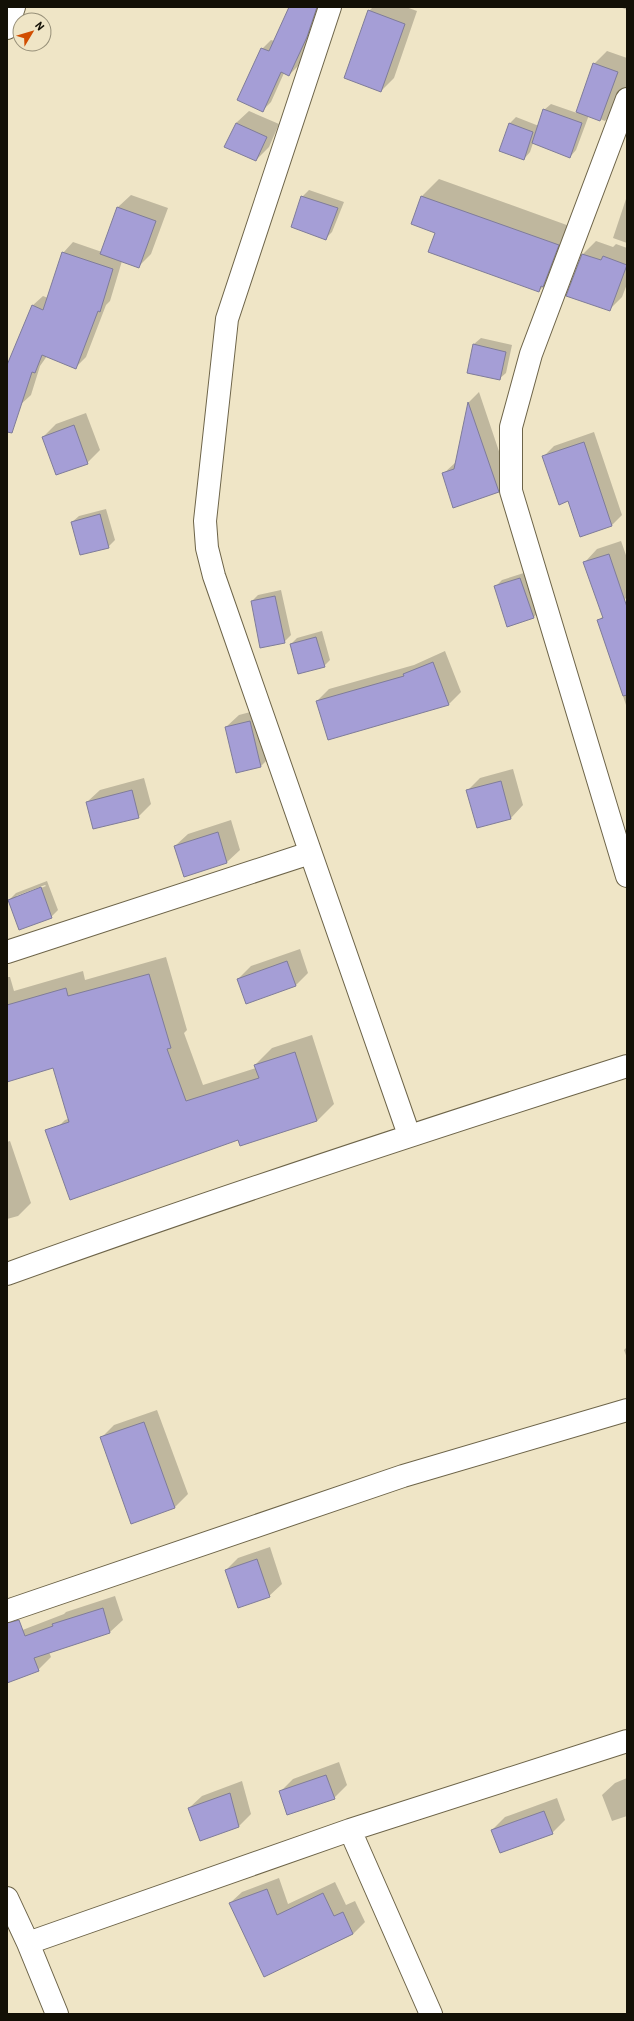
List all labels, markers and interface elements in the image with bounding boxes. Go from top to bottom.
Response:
north arrow [12,12,52,52]
text: N [33,19,48,32]

